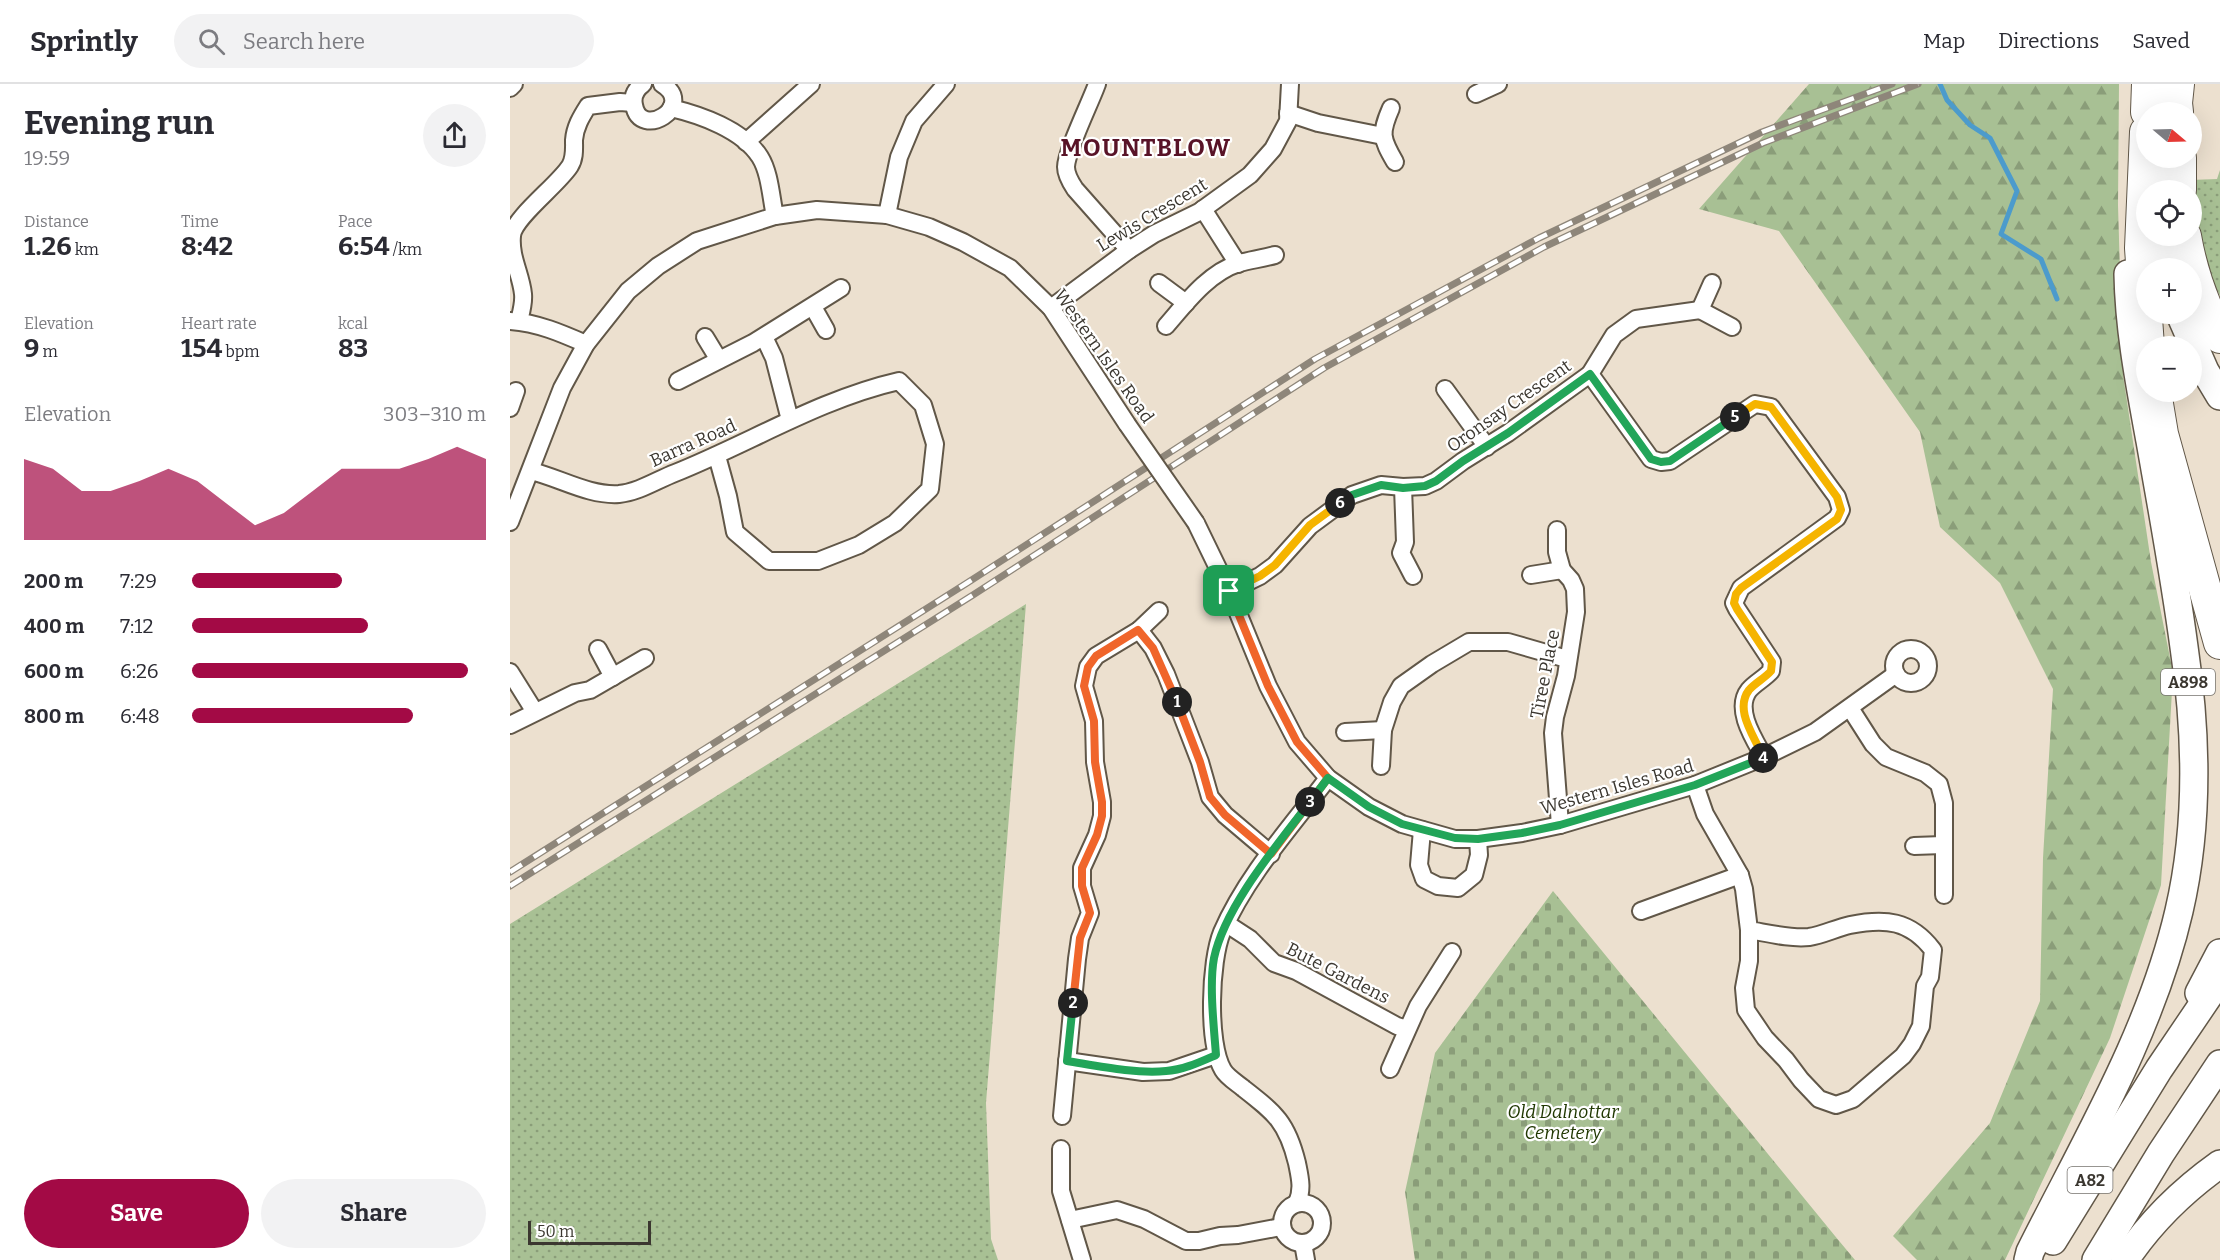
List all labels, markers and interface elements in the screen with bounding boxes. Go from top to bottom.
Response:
search box [174,14,594,68]
text: Sprintly [30,25,138,58]
icon: search [195,25,228,58]
text: Search here [243,28,365,55]
text: Map [1923,28,1965,54]
text: Directions [1998,28,2099,54]
text: Saved [2132,28,2190,54]
north arrow [2136,102,2202,168]
map controls [2136,102,2202,402]
text: Evening run [24,103,214,143]
button: share [423,104,486,167]
district label: MOUNTBLOW [1061,134,1231,162]
text: 19:59 [24,146,70,170]
street label: Lewis Crescent [1093,173,1212,257]
button: locate [2136,180,2202,246]
text: Distance [24,212,89,231]
text: Time [181,212,219,231]
text: Pace [338,212,373,231]
text: 1.26 [24,231,72,262]
text: 8:42 [181,231,233,262]
text: 6:54 [338,231,389,262]
text: km [72,240,99,259]
text: /km [389,240,422,259]
button: + [2136,258,2202,324]
street label: Western Isles Road [1050,285,1159,428]
text: Elevation [24,314,94,333]
text: Heart rate [181,314,257,333]
text: kcal [338,314,368,333]
text: 9 [24,333,39,364]
text: 154 [181,333,222,364]
text: 83 [338,333,368,364]
button: − [2136,336,2202,402]
text: m [39,342,58,361]
text: bpm [222,342,260,361]
street label: Oronsay Crescent [1442,355,1576,457]
text: Elevation [24,402,111,426]
text: 303–310 m [383,402,486,426]
pin: 5 [1720,402,1750,432]
text: 5 [1731,407,1739,426]
street label: Barra Road [647,414,740,472]
pin: 6 [1325,488,1355,518]
text: 6 [1335,493,1345,512]
pin [1203,565,1254,616]
text: 200 m [24,569,83,593]
text: 7:29 [120,569,157,593]
icon: arrive [1212,574,1245,607]
text: 400 m [24,614,84,638]
text: 7:12 [120,614,153,638]
street label: Tiree Place [1526,628,1564,720]
text: 600 m [24,659,84,683]
text: 6:26 [120,659,159,683]
road number: A898 [2161,669,2215,695]
pin: 1 [1162,687,1192,717]
text: 1 [1174,692,1180,711]
text: 800 m [24,704,84,728]
text: 6:48 [120,704,160,728]
pin: 4 [1748,743,1778,773]
text: 4 [1758,748,1768,767]
street label: Western Isles Road [1538,754,1697,819]
pin: 3 [1295,787,1325,817]
text: 3 [1305,792,1315,811]
street label: Bute Gardens [1283,938,1393,1008]
pin: 2 [1058,988,1088,1018]
text: 2 [1068,993,1078,1012]
park label: Old Dalnottar Cemetery [1507,1101,1619,1144]
road number: A82 [2068,1167,2112,1193]
button: Save [24,1179,249,1248]
button: Share [261,1179,486,1248]
scale bar [528,1218,651,1246]
text: 50 m [537,1222,574,1241]

